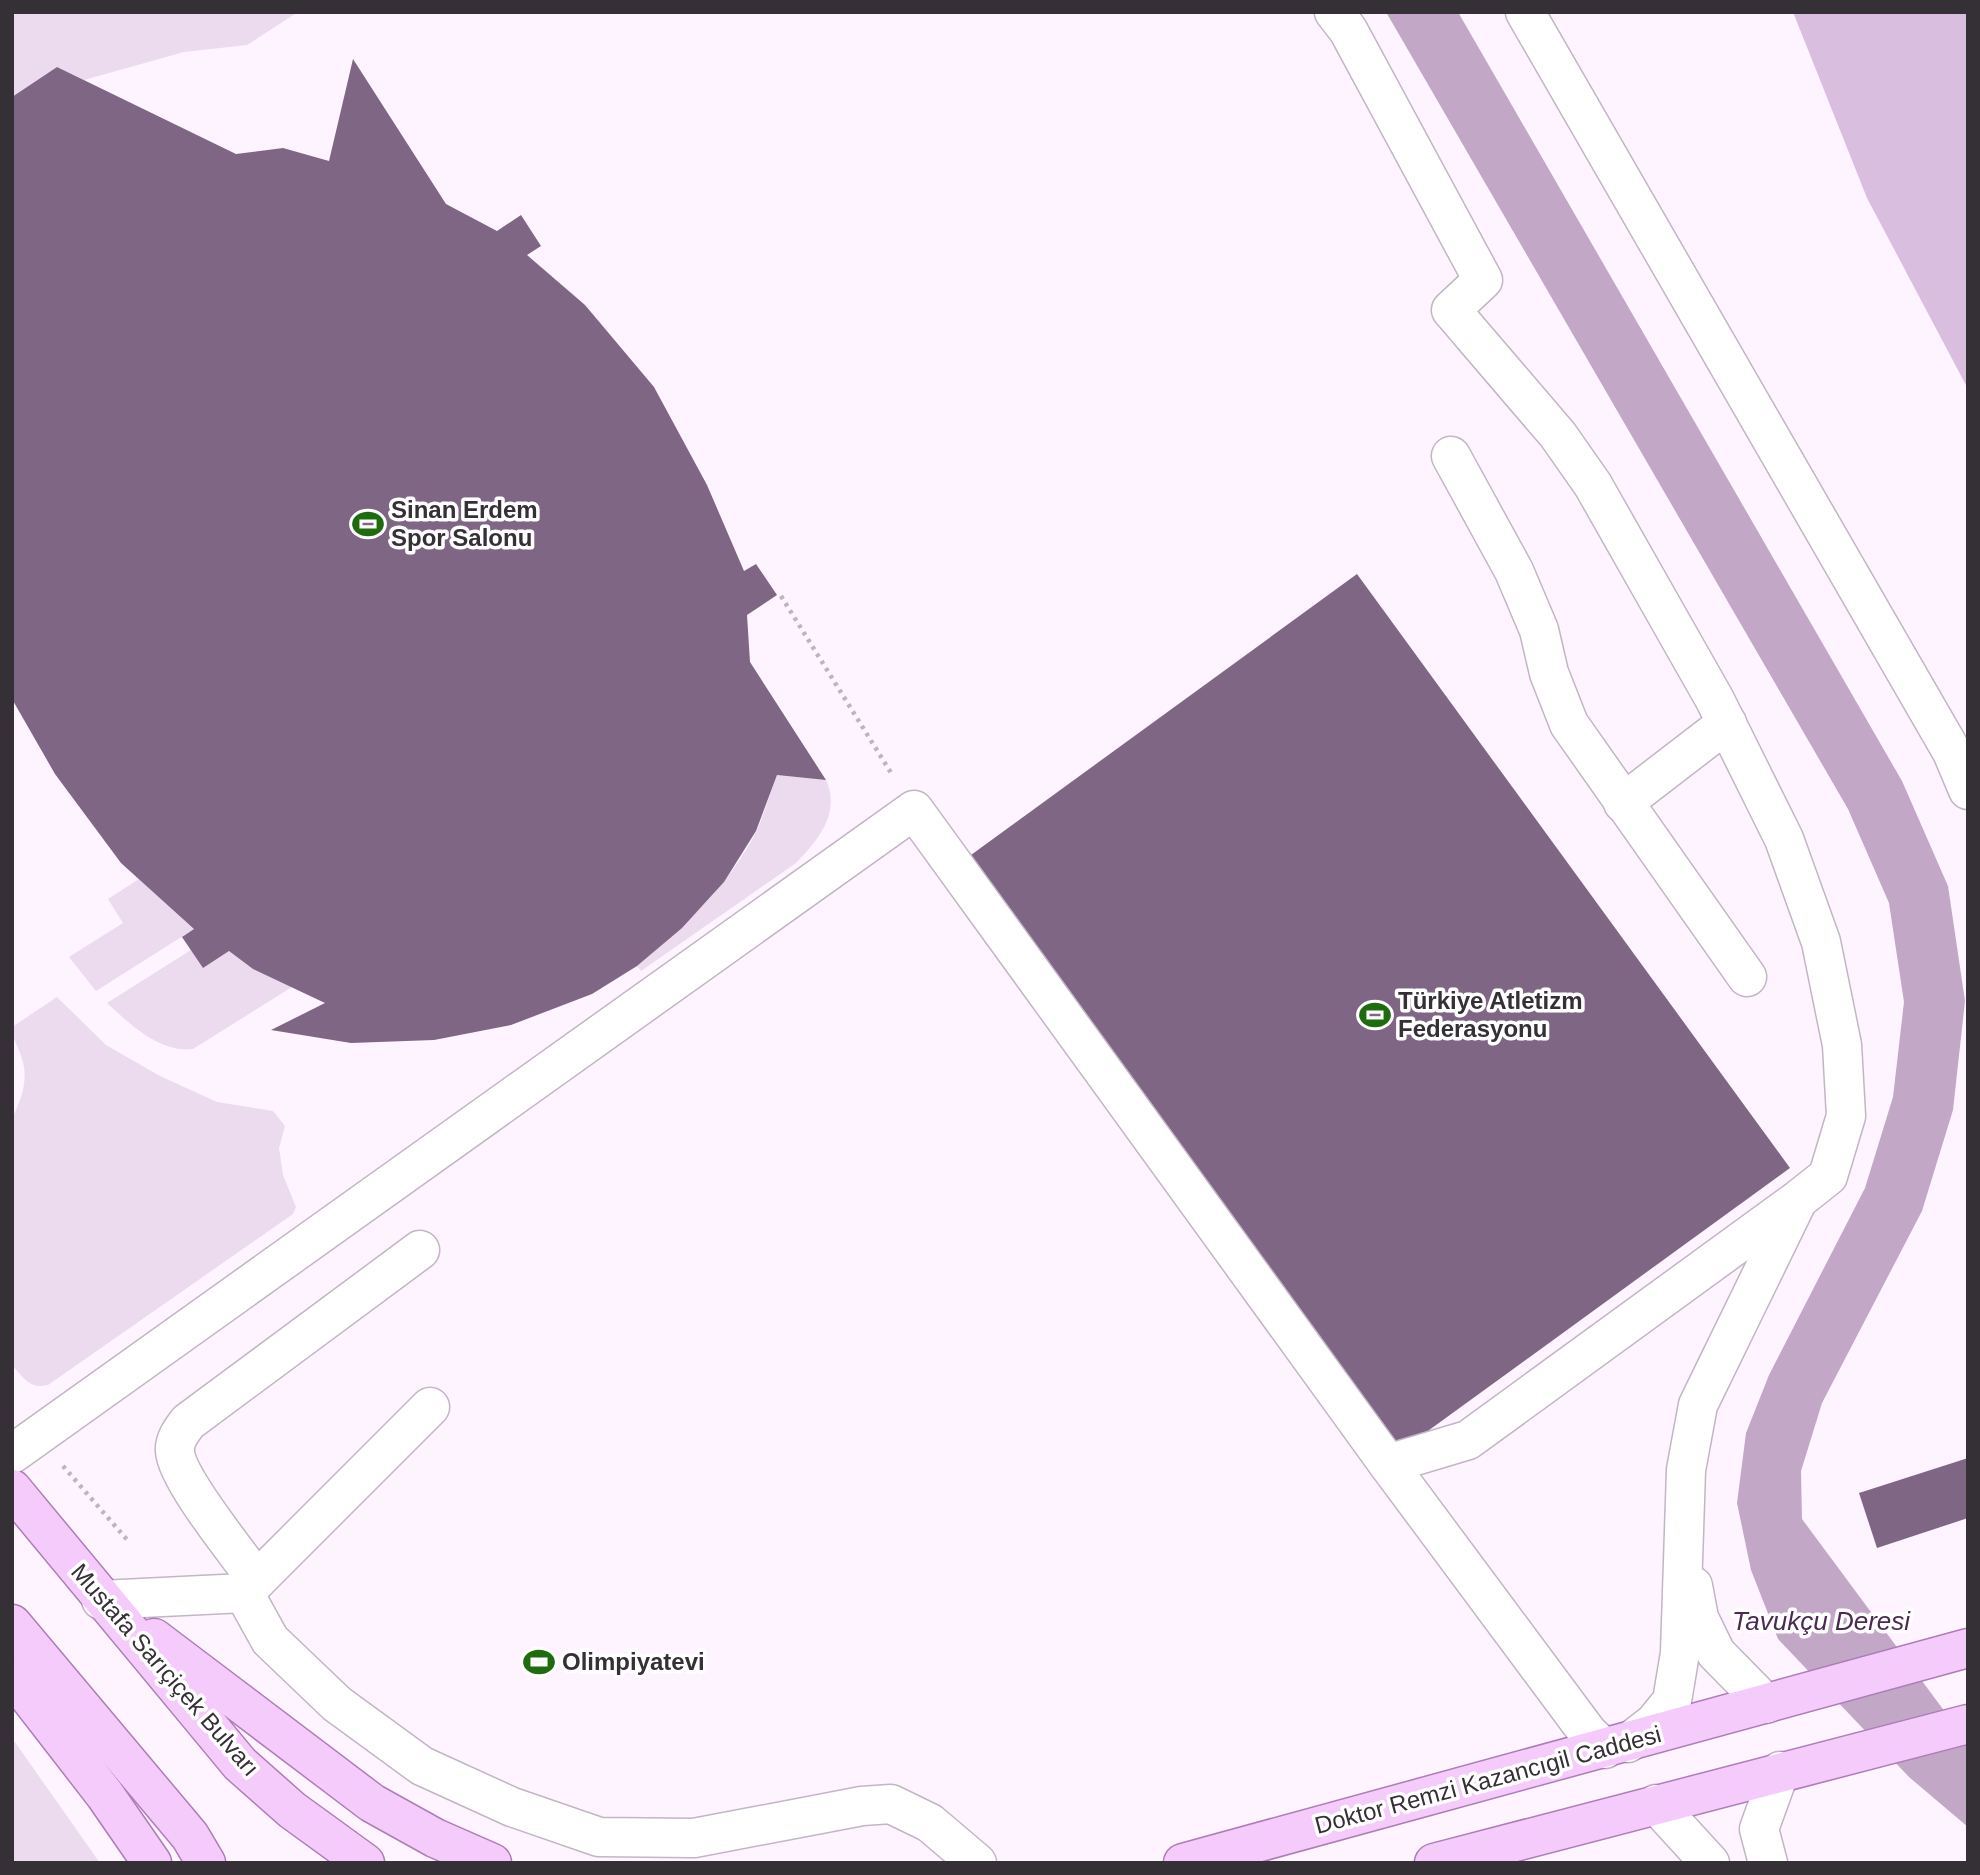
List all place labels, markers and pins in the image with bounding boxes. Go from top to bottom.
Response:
place label: Sinan Erdem Spor Salonu [391,496,538,551]
sports icon: Sinan Erdem Spor Salonu [351,507,385,541]
place label: Türkiye Atletizm Federasyonu [1398,987,1583,1042]
sports icon: Türkiye Atletizm Federasyonu [1358,998,1392,1032]
sports icon: Olimpiyatevi [522,1645,556,1679]
place label: Olimpiyatevi [562,1648,705,1675]

